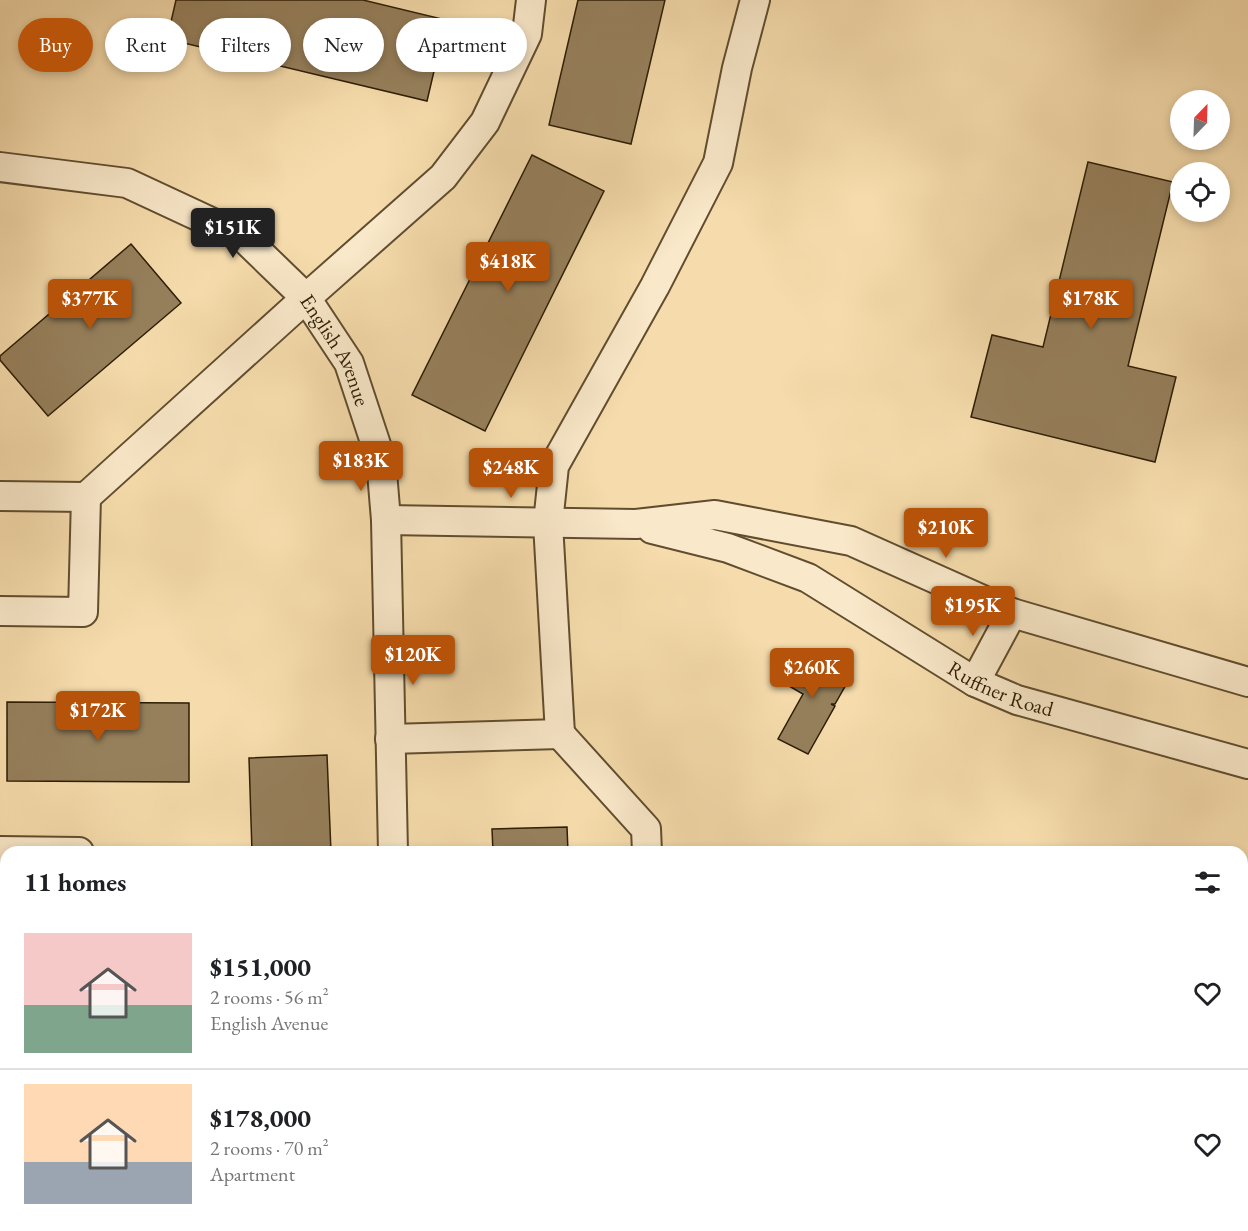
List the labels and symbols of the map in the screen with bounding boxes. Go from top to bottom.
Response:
north arrow [1170,90,1230,150]
pin: $151K [191,208,275,259]
pin: $418K [466,242,550,293]
pin: $377K [48,279,132,330]
pin: $178K [1049,279,1133,330]
street label: English Avenue [294,289,376,409]
pin: $183K [319,441,403,492]
pin: $248K [469,448,553,499]
pin: $210K [904,508,988,559]
pin: $195K [931,586,1015,637]
pin: $120K [371,635,455,686]
pin: $260K [770,648,854,699]
street label: Ruffner Road [943,654,1057,723]
pin: $172K [56,691,140,742]

